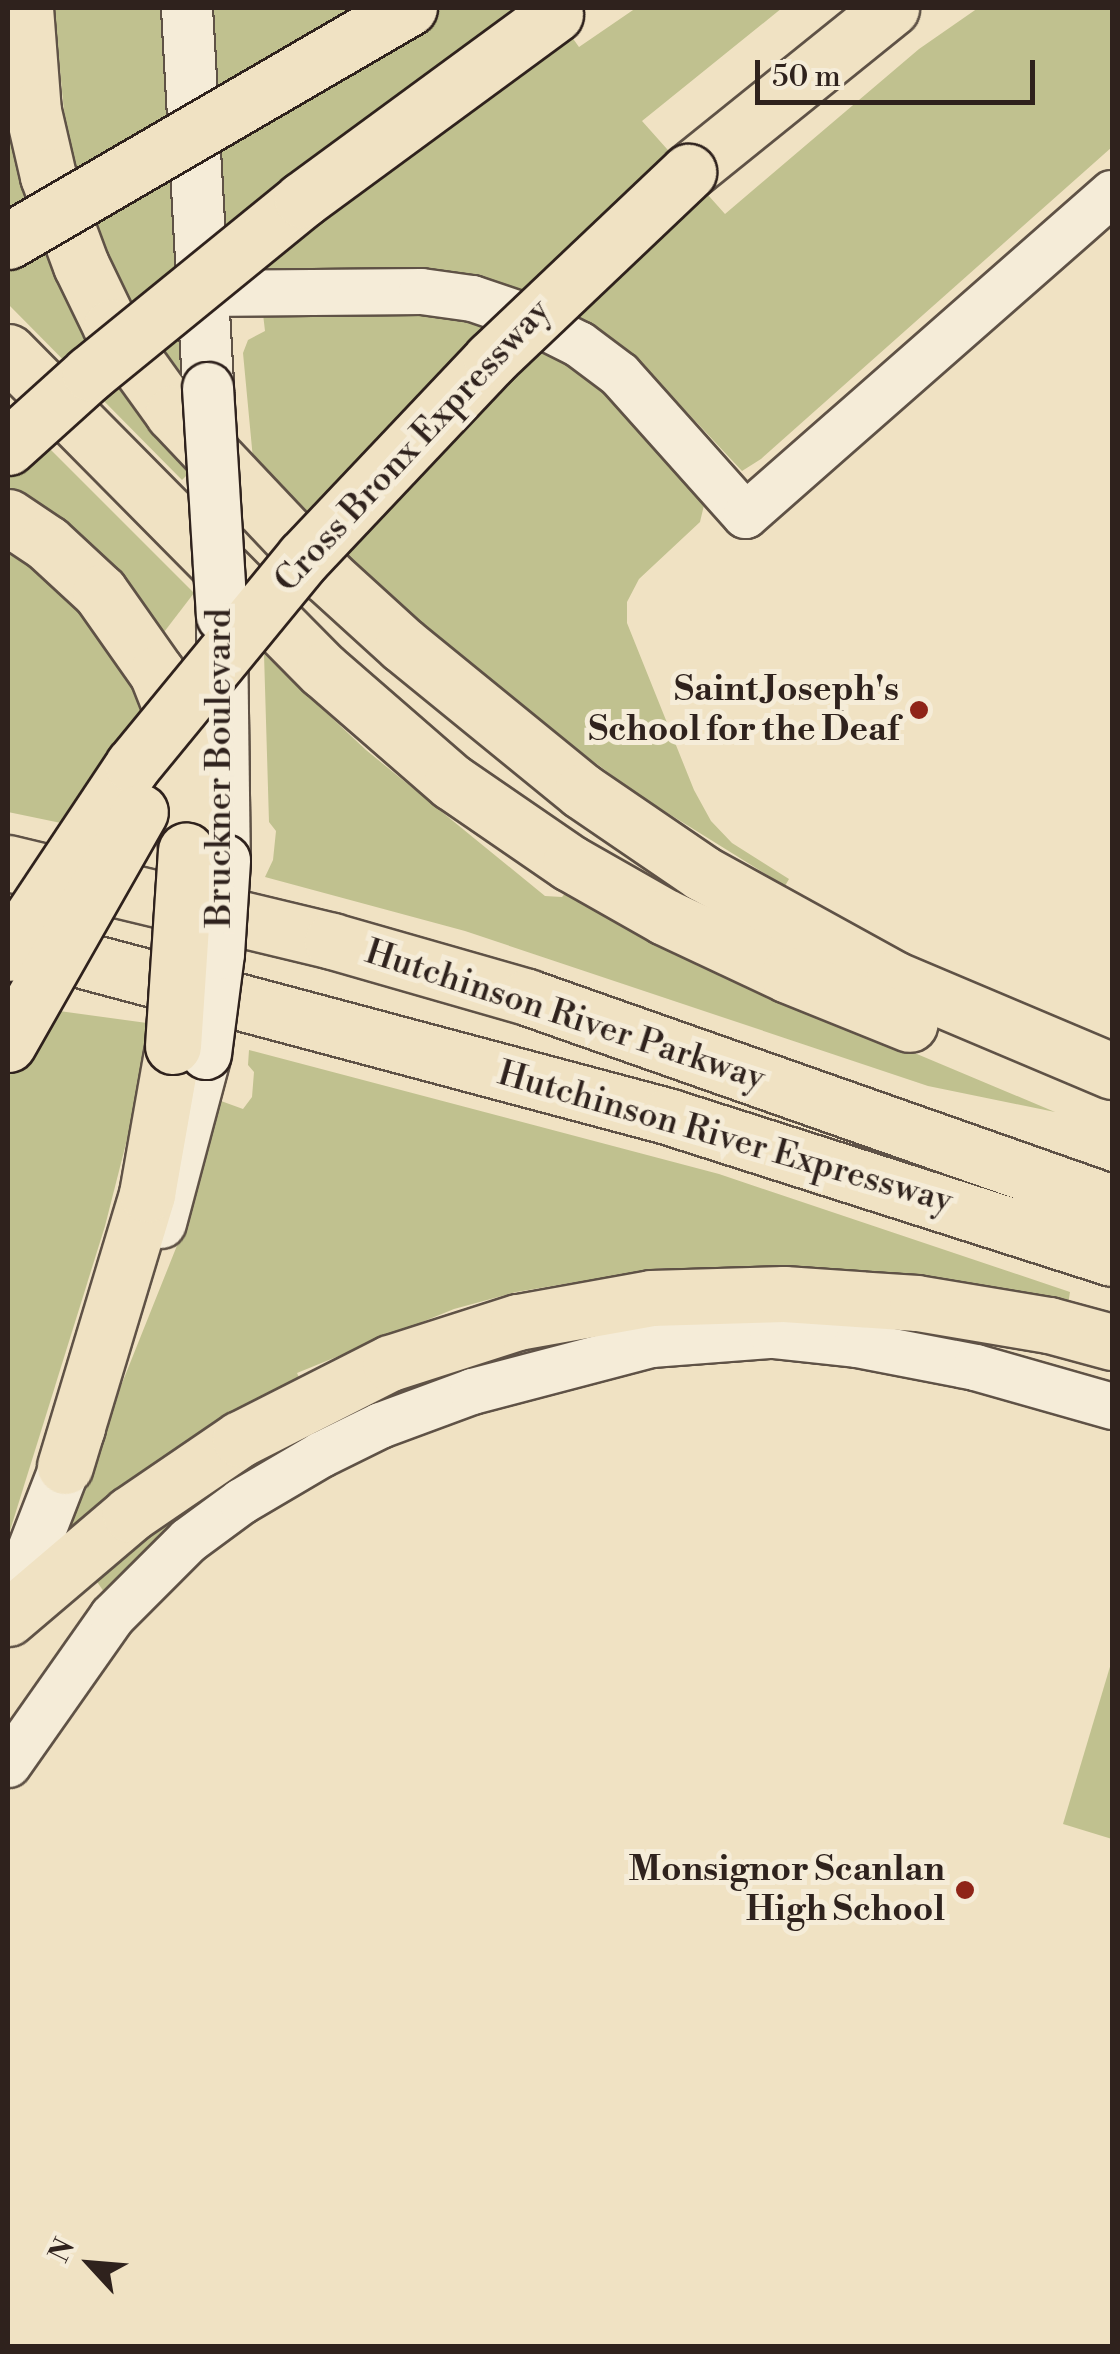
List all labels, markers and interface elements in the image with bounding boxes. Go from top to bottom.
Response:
scale bar [760,40,1040,102]
text: 50 m [772,58,841,96]
street label: Cross Bronx Expressway [266,291,560,601]
street label: Bruckner Boulevard [199,608,241,928]
place label: Saint Joseph's School for the Deaf [588,669,899,751]
marker: Saint Joseph's School for the Deaf [908,699,930,721]
street label: Hutchinson River Parkway [360,931,770,1101]
street label: Hutchinson River Expressway [493,1053,957,1223]
place label: Monsignor Scanlan High School [629,1849,945,1931]
marker: Monsignor Scanlan High School [954,1879,976,1901]
north arrow [40,2214,140,2314]
text: N [42,2233,83,2268]

